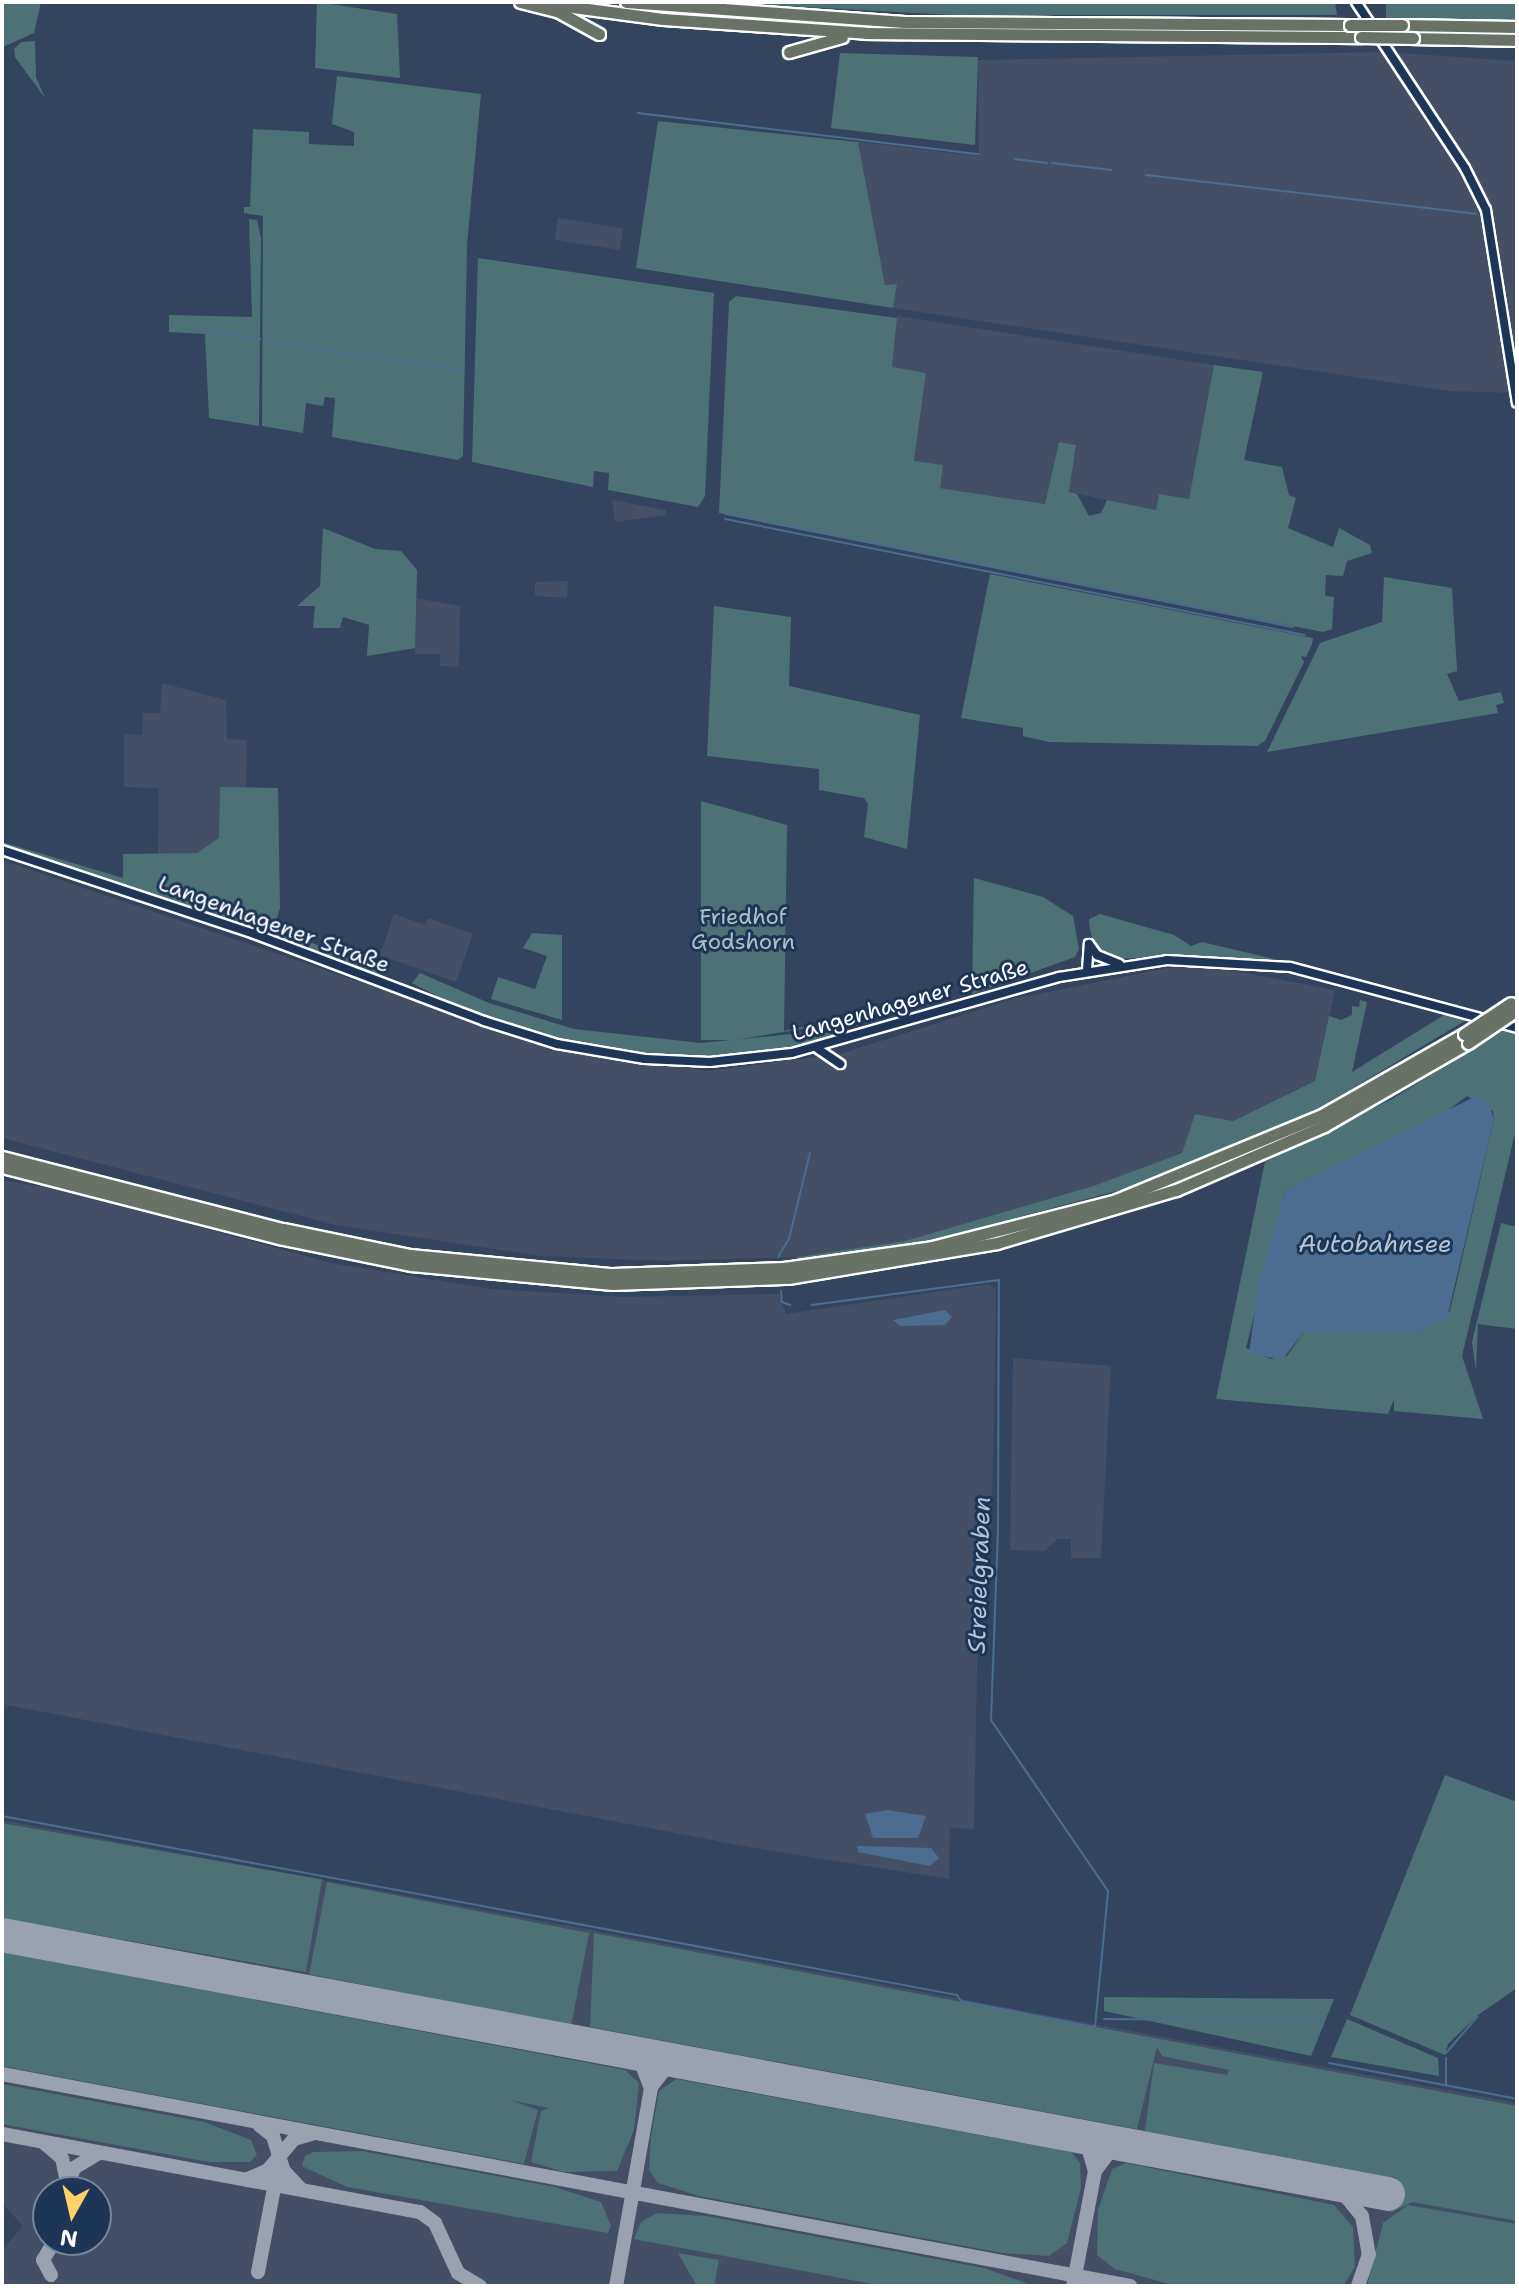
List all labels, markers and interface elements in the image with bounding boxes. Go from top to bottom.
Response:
street label: Langenhagener Straße [155,870,393,978]
park label: Friedhof Godshorn [691,903,795,954]
street label: Langenhagener Straße [789,954,1031,1046]
water label: Autobahnsee [1298,1231,1452,1259]
water label: Streielgraben [963,1496,997,1654]
north arrow [32,2176,112,2256]
text: N [58,2223,80,2254]

